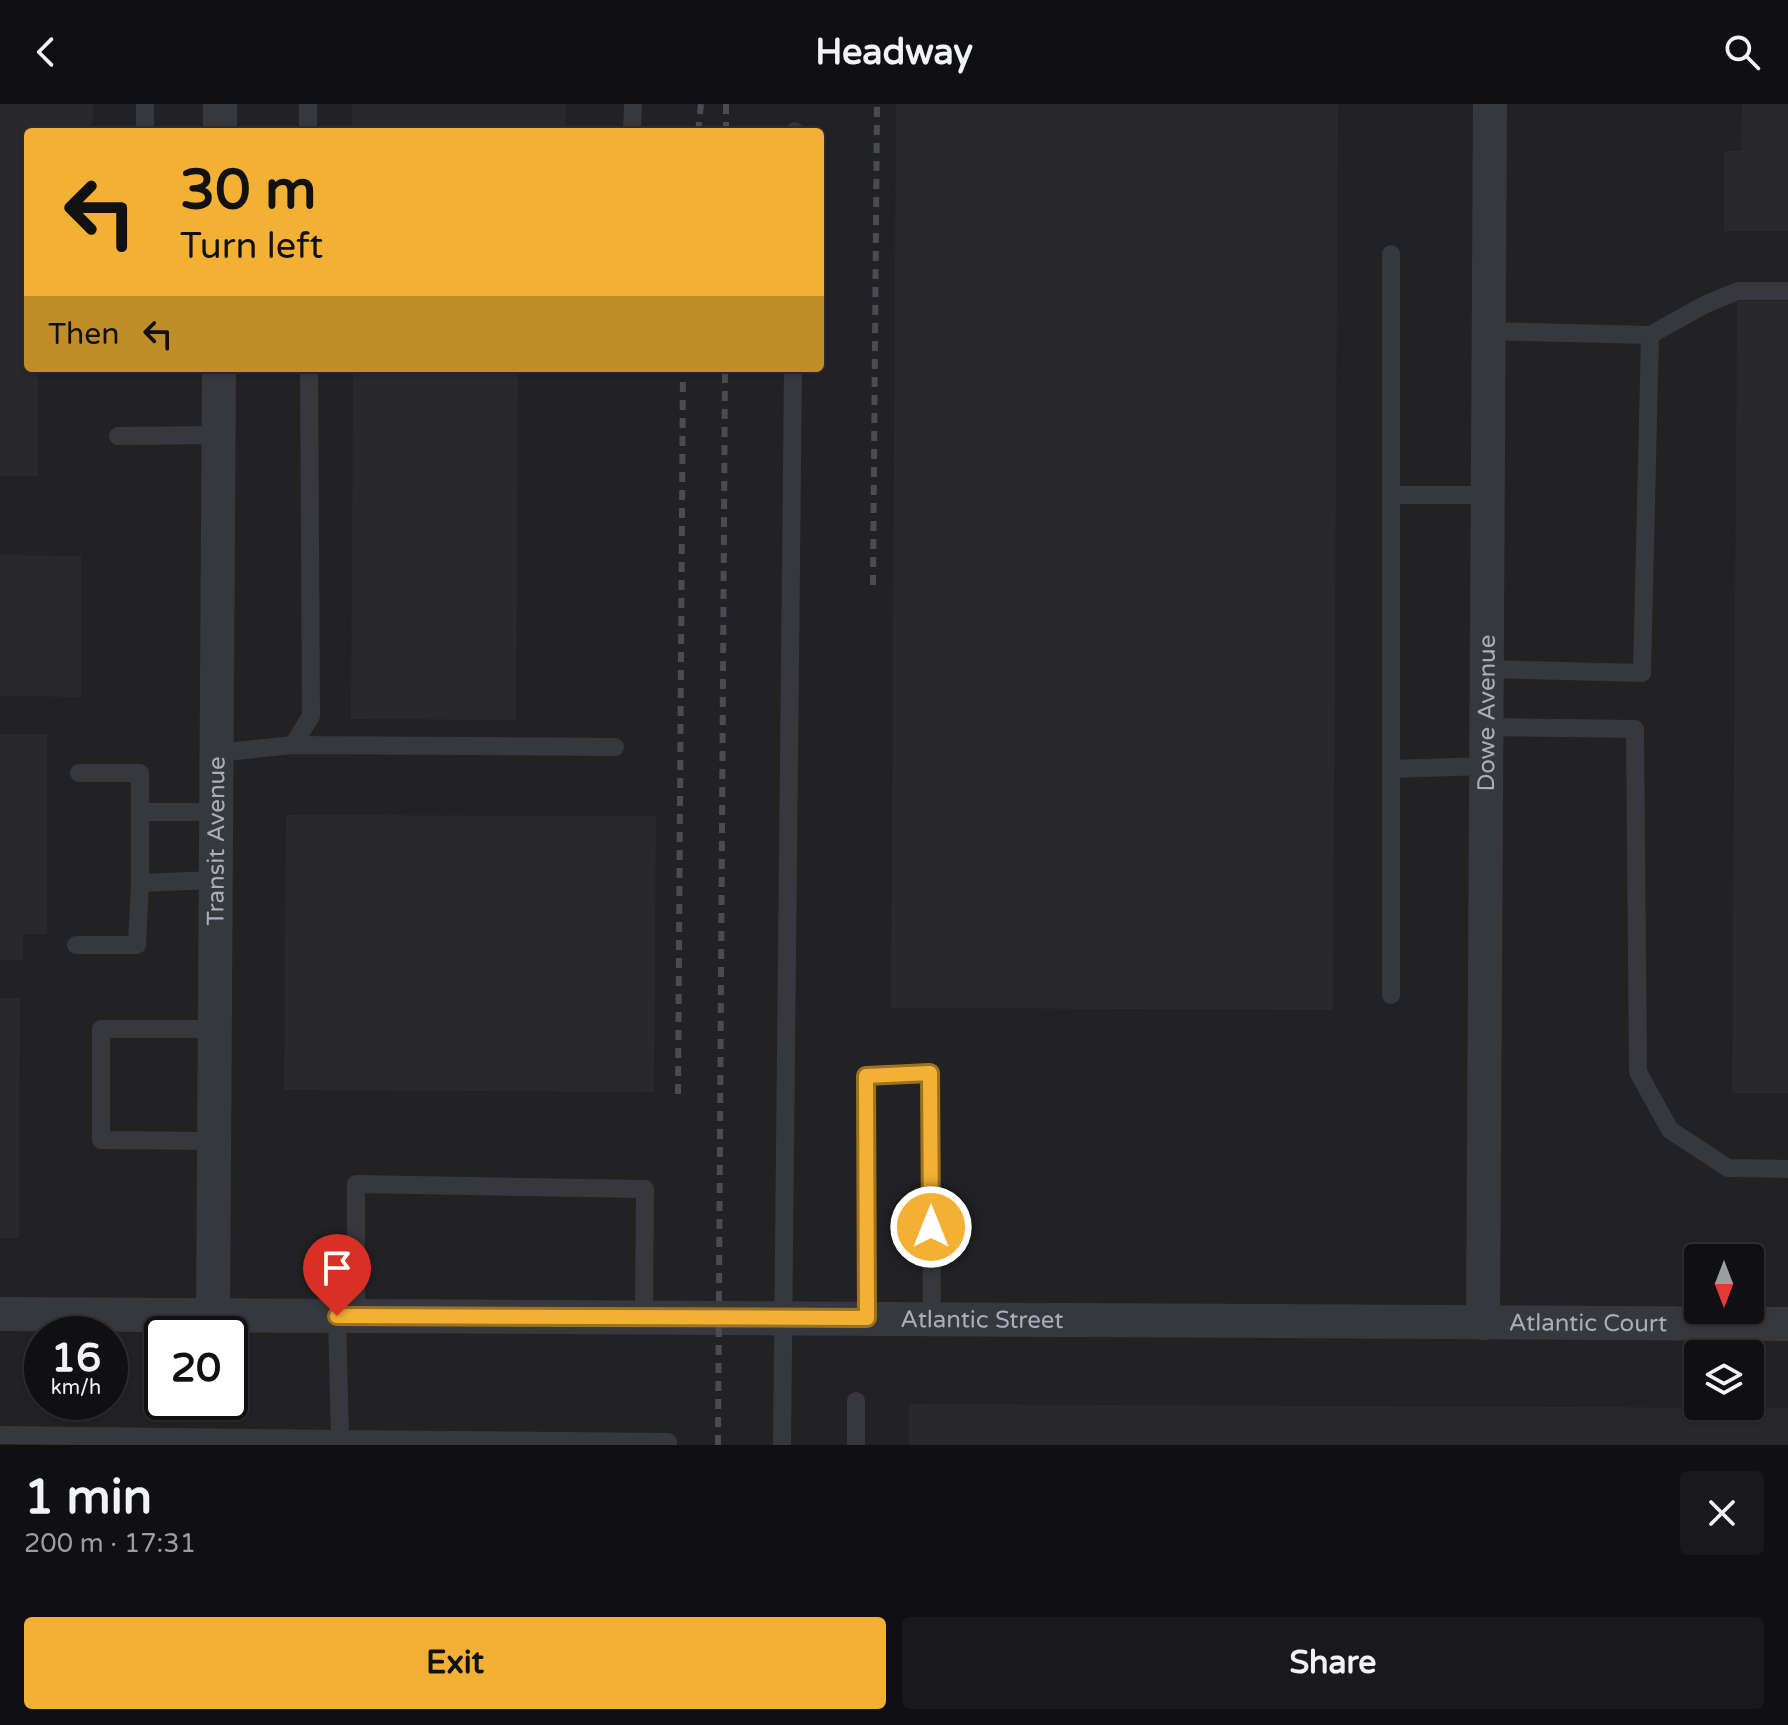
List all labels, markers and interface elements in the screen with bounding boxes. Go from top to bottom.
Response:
icon: back [24,30,68,74]
icon: search [1720,30,1764,74]
text: Headway [815,31,973,74]
text: 30 m [180,157,316,224]
icon: left [48,160,152,264]
text: Turn left [180,225,323,268]
icon: left [136,312,180,356]
text: Then [48,316,120,353]
street label: Dowe Avenue [1472,635,1502,791]
street label: Transit Avenue [201,756,232,926]
position arrow [889,1185,973,1269]
pin [303,1234,371,1316]
north arrow [1684,1244,1764,1324]
map controls [1684,1244,1764,1420]
icon: arrive [315,1246,359,1290]
street label: Atlantic Street [900,1305,1064,1335]
street label: Atlantic Court [1509,1308,1667,1338]
speed limit sign: 20 [144,1316,248,1420]
text: 16 [51,1334,101,1382]
button: layers [1684,1340,1764,1420]
text: km/h [51,1376,101,1400]
text: 1 min [24,1469,152,1527]
button: close [1680,1471,1764,1555]
text: 200 m · 17:31 [24,1528,196,1559]
button: Exit [24,1617,886,1709]
button: Share [902,1617,1764,1709]

